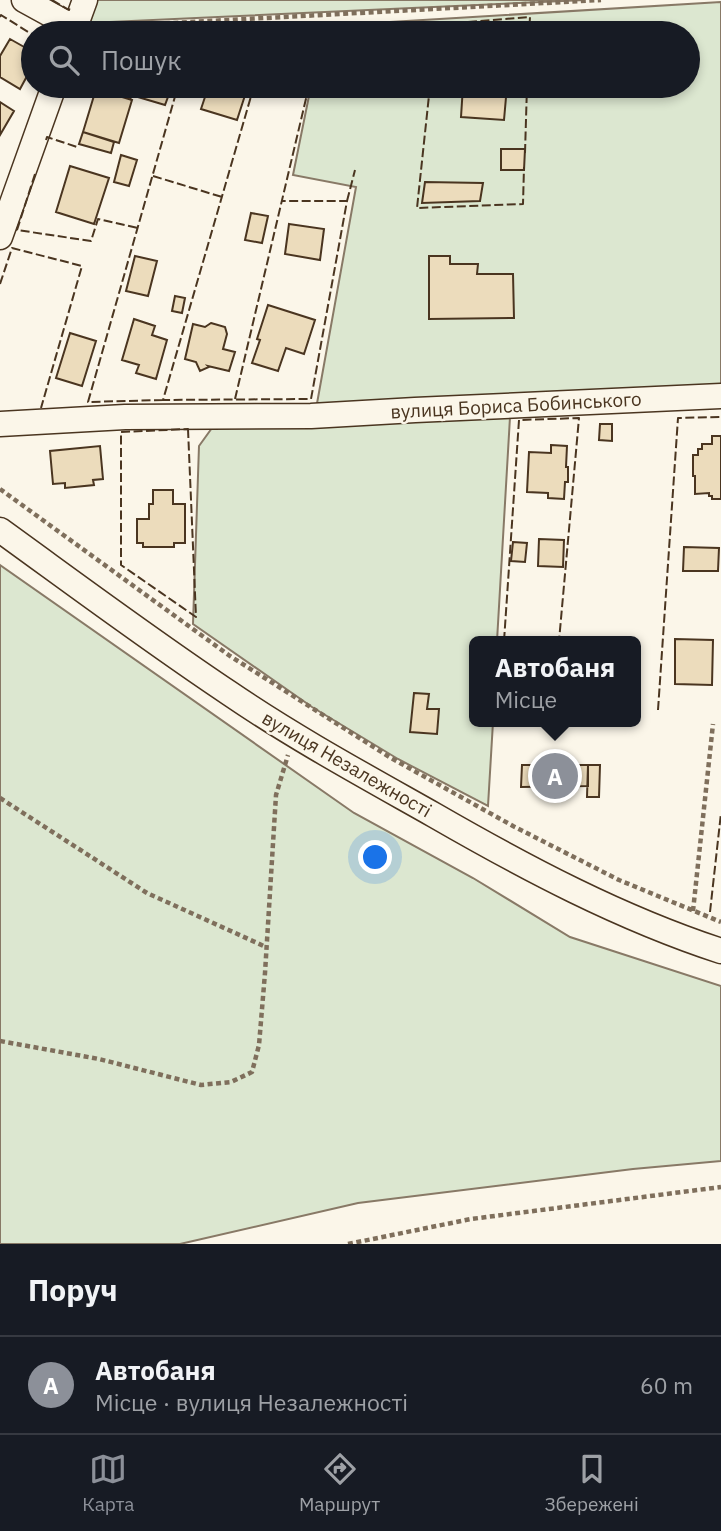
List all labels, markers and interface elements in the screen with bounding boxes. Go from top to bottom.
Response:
search box [21,21,700,98]
icon: search [45,41,83,79]
text: Пошук [101,43,182,77]
street label: вулиця Бориса Бобинського [390,386,642,424]
popup [469,636,641,727]
text: Автобаня [495,650,615,684]
text: Місце [495,684,557,714]
street label: вулиця Незалежності [258,706,436,822]
pin: A [532,750,578,802]
your location [358,840,392,874]
text: Поруч [28,1270,118,1309]
text: Автобаня [95,1353,216,1387]
text: A [43,1370,59,1400]
text: 60 m [640,1370,693,1400]
text: Місце · вулиця Незалежності [95,1387,408,1417]
tab: Карта [82,1450,134,1516]
tab: Маршрут [299,1450,380,1516]
tab: Збережені [545,1450,639,1516]

